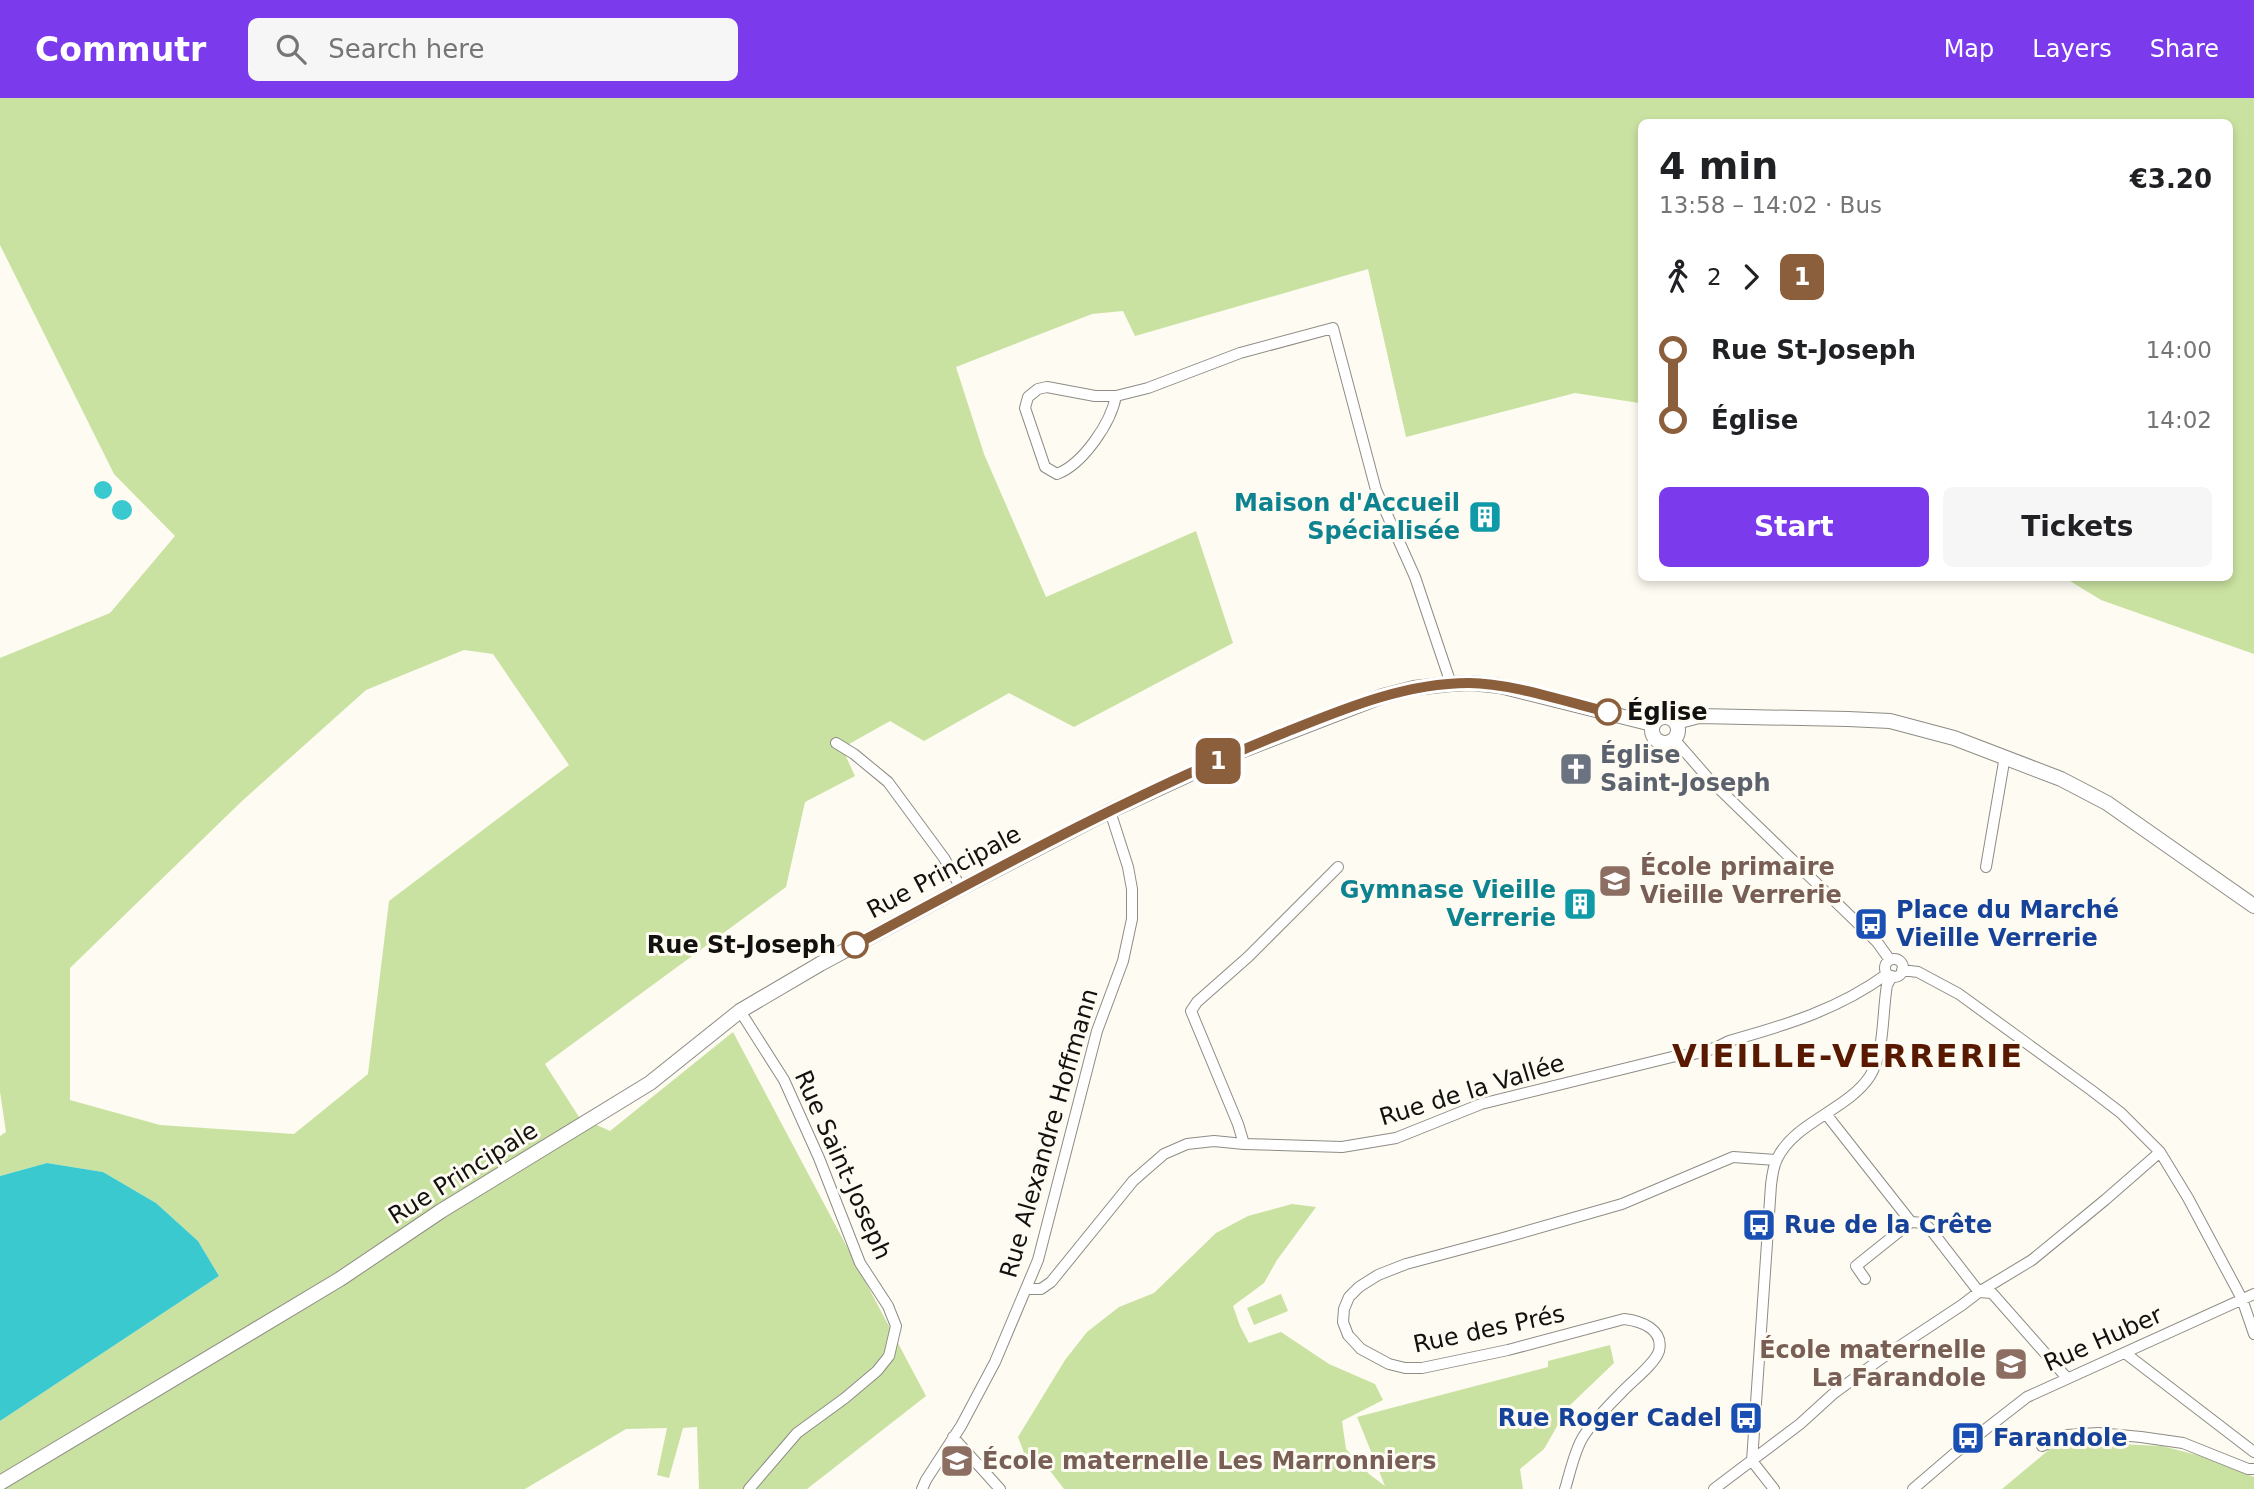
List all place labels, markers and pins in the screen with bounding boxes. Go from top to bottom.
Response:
place label: Maison d'Accueil Spécialisée [1234,489,1460,545]
building icon: Maison d'Accueil Spécialisée [1466,498,1504,536]
place label: Église [1627,697,1708,726]
marker: Église [1595,699,1621,725]
place label: Église Saint-Joseph [1600,740,1770,797]
church icon: Église Saint-Joseph [1557,750,1595,788]
place label: École primaire Vieille Verrerie [1640,852,1842,909]
school or university icon: École primaire Vieille Verrerie [1596,862,1634,900]
place label: Gymnase Vieille Verrerie [1340,876,1556,932]
building icon: Gymnase Vieille Verrerie [1561,885,1599,923]
place label: Place du Marché Vieille Verrerie [1896,896,2119,952]
bus stop icon: Place du Marché Vieille Verrerie [1852,905,1890,943]
place label: Rue St-Joseph [647,931,836,959]
marker: Rue St-Joseph [842,932,868,958]
bus stop icon: Rue de la Crête [1740,1206,1778,1244]
place label: Rue de la Crête [1784,1211,1992,1239]
place label: École maternelle La Farandole [1759,1335,1986,1392]
school or university icon: École maternelle La Farandole [1992,1345,2030,1383]
bus stop icon: Rue Roger Cadel [1727,1399,1765,1437]
place label: Rue Roger Cadel [1498,1404,1722,1432]
bus stop icon: Farandole [1949,1419,1987,1457]
place label: Farandole [1993,1424,2127,1452]
school or university icon: École maternelle Les Marronniers [938,1442,976,1480]
place label: École maternelle Les Marronniers [982,1446,1436,1475]

